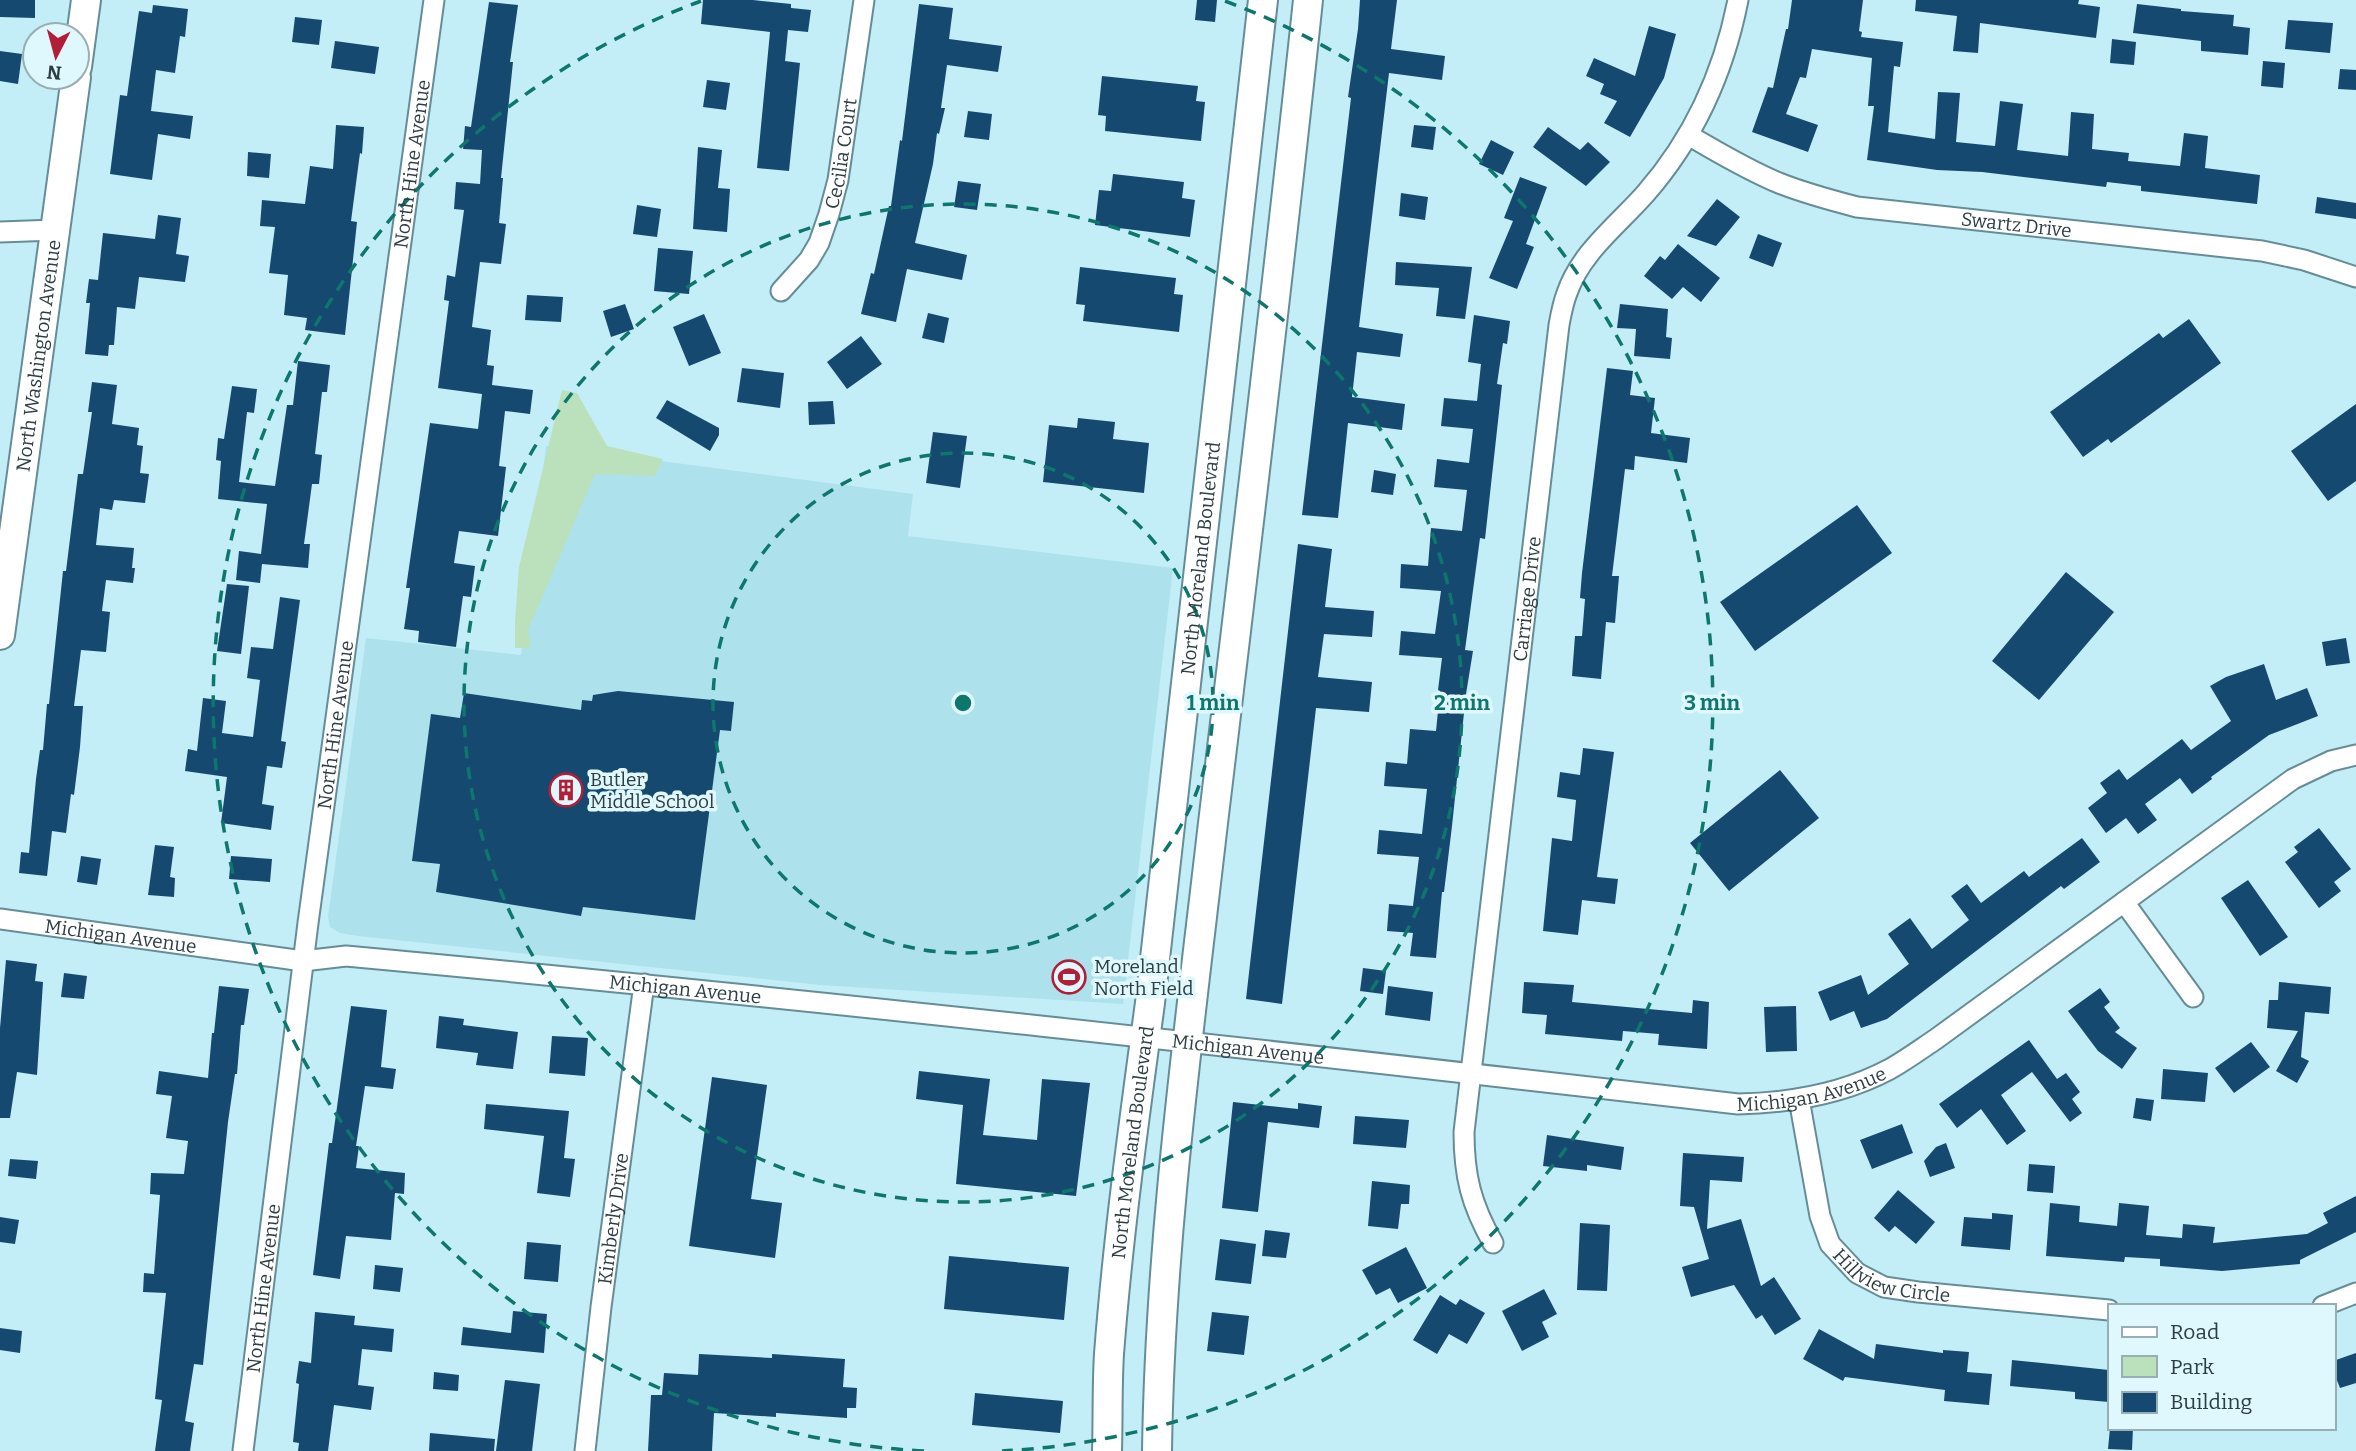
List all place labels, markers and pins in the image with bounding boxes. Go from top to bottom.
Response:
centre of rings [951,691,975,715]
place label: Butler Middle School [590,768,714,813]
building icon: Butler Middle School [547,771,585,809]
place label: Moreland North Field [1094,955,1194,1000]
sports icon: Moreland North Field [1050,958,1088,996]

